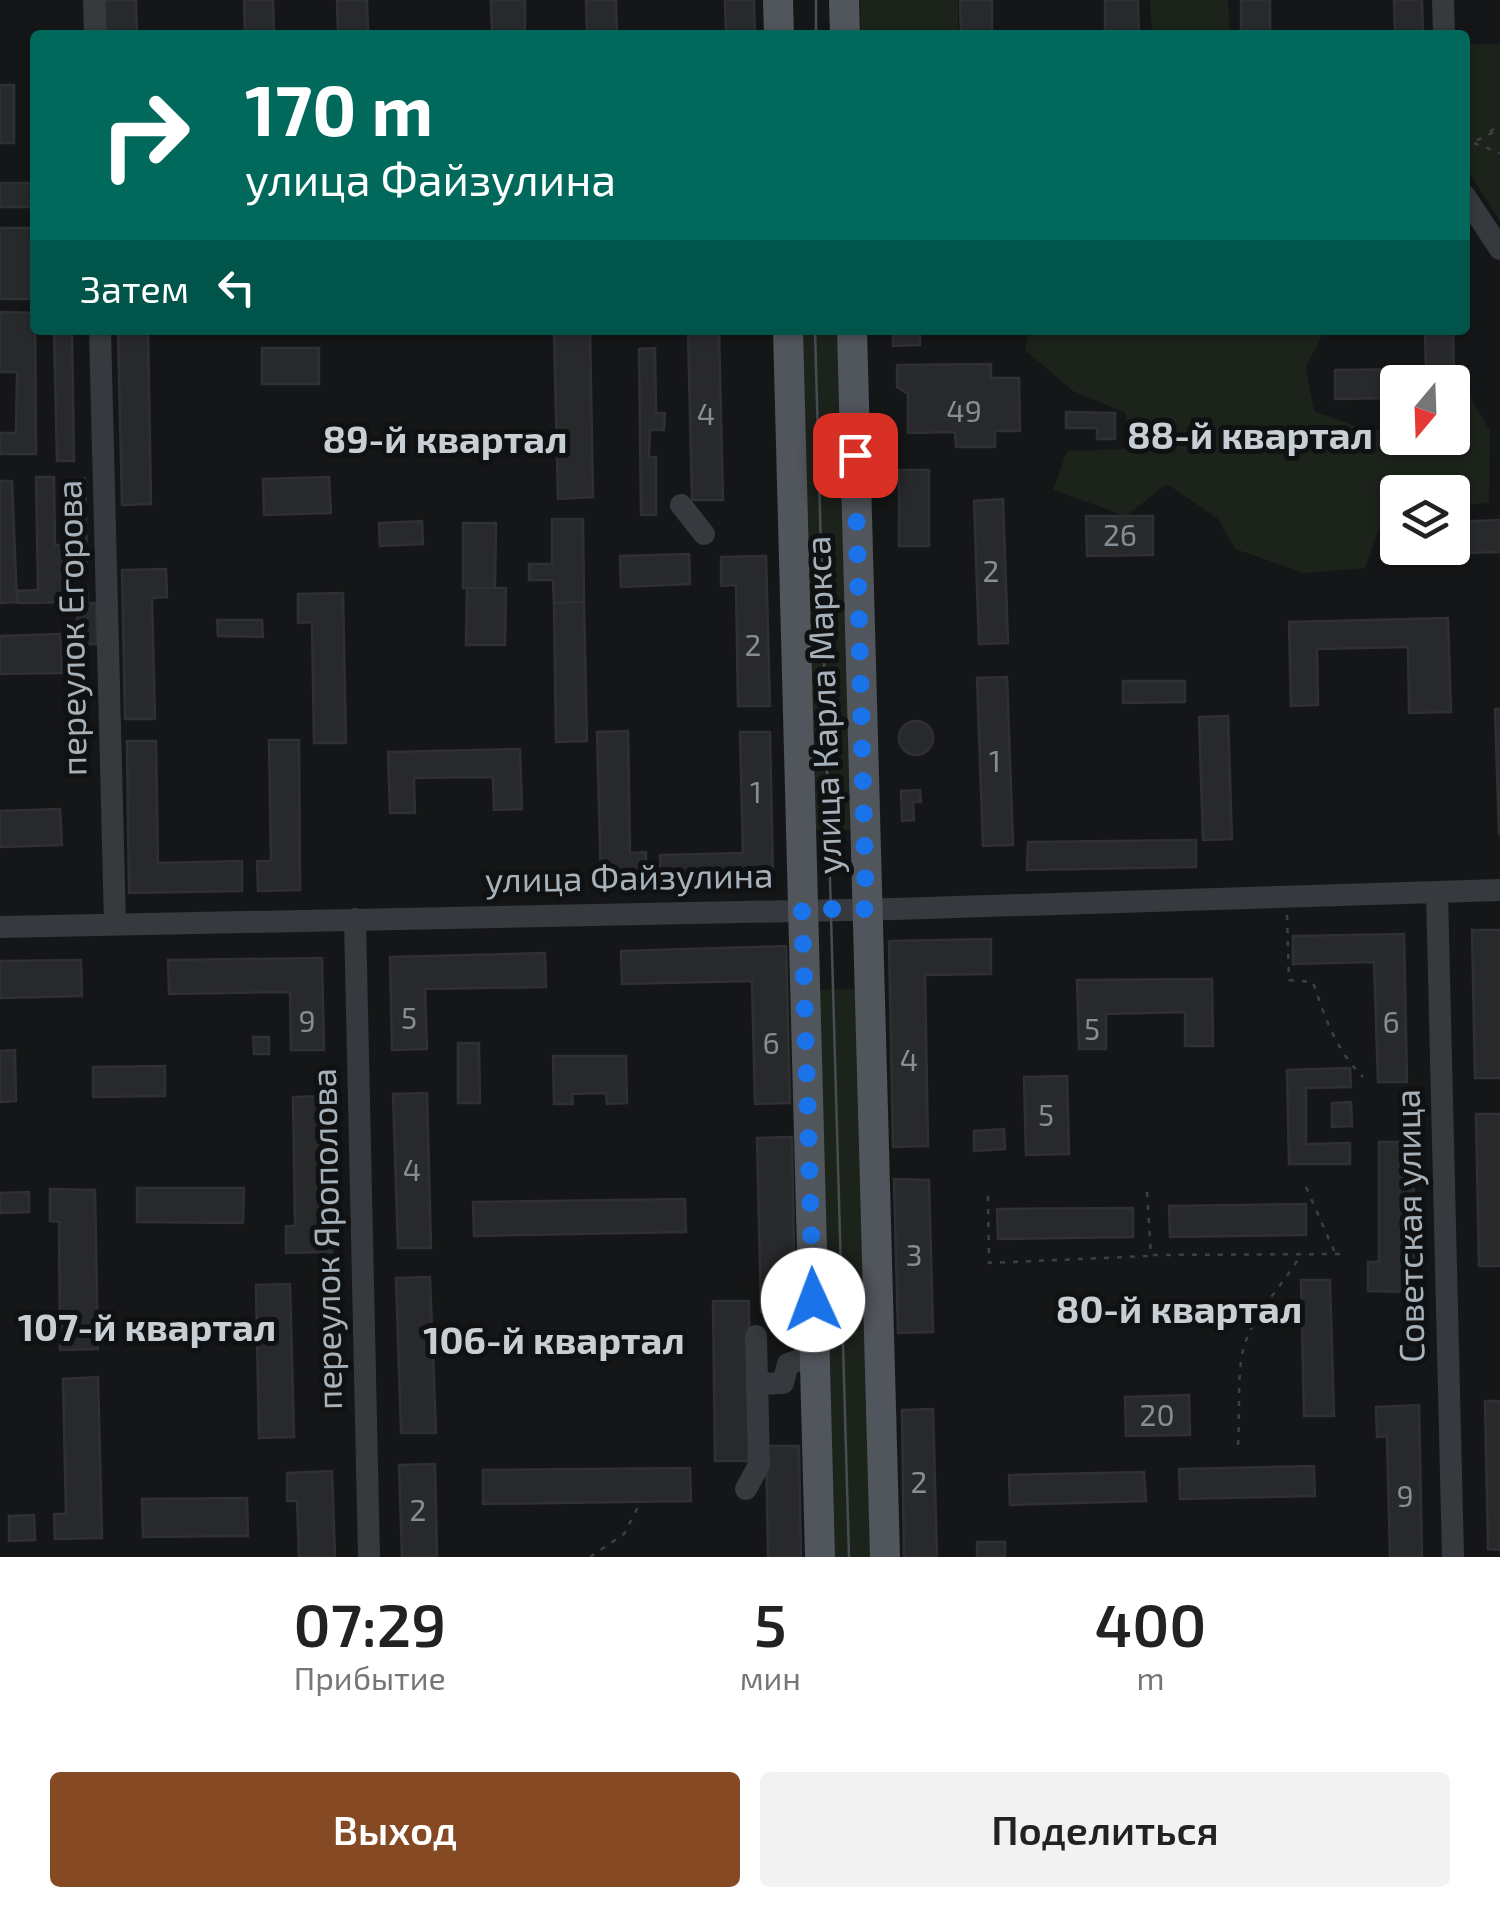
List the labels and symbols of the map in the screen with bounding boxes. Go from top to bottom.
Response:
north arrow [1380,365,1470,455]
house number: 49 [946,392,982,428]
house number: 4 [697,395,715,431]
district label: 88-й квартал [1127,411,1373,457]
pin [813,413,898,498]
district label: 89-й квартал [323,415,568,461]
street label: переулок Егорова [46,479,95,777]
house number: 26 [1103,516,1137,552]
street label: улица Карла Маркса [795,535,850,875]
house number: 2 [983,552,999,588]
house number: 2 [745,626,761,662]
house number: 1 [989,742,1001,778]
house number: 1 [750,773,762,809]
street label: улица Файзулина [484,852,774,901]
house number: 5 [401,999,417,1035]
house number: 9 [298,1002,316,1038]
house number: 6 [1382,1003,1400,1039]
house number: 5 [1084,1010,1100,1046]
house number: 6 [762,1024,780,1060]
house number: 4 [900,1041,918,1077]
street label: переулок Ярополова [301,1068,350,1410]
street label: Советская улица [1385,1089,1432,1363]
house number: 5 [1038,1096,1054,1132]
house number: 4 [403,1151,421,1187]
house number: 3 [906,1236,922,1272]
position arrow [761,1248,865,1352]
district label: 80-й квартал [1056,1285,1302,1331]
district label: 107-й квартал [18,1303,276,1349]
district label: 106-й квартал [423,1316,685,1362]
house number: 20 [1140,1396,1174,1432]
house number: 2 [911,1463,927,1499]
house number: 9 [1396,1477,1414,1513]
house number: 2 [410,1491,426,1527]

